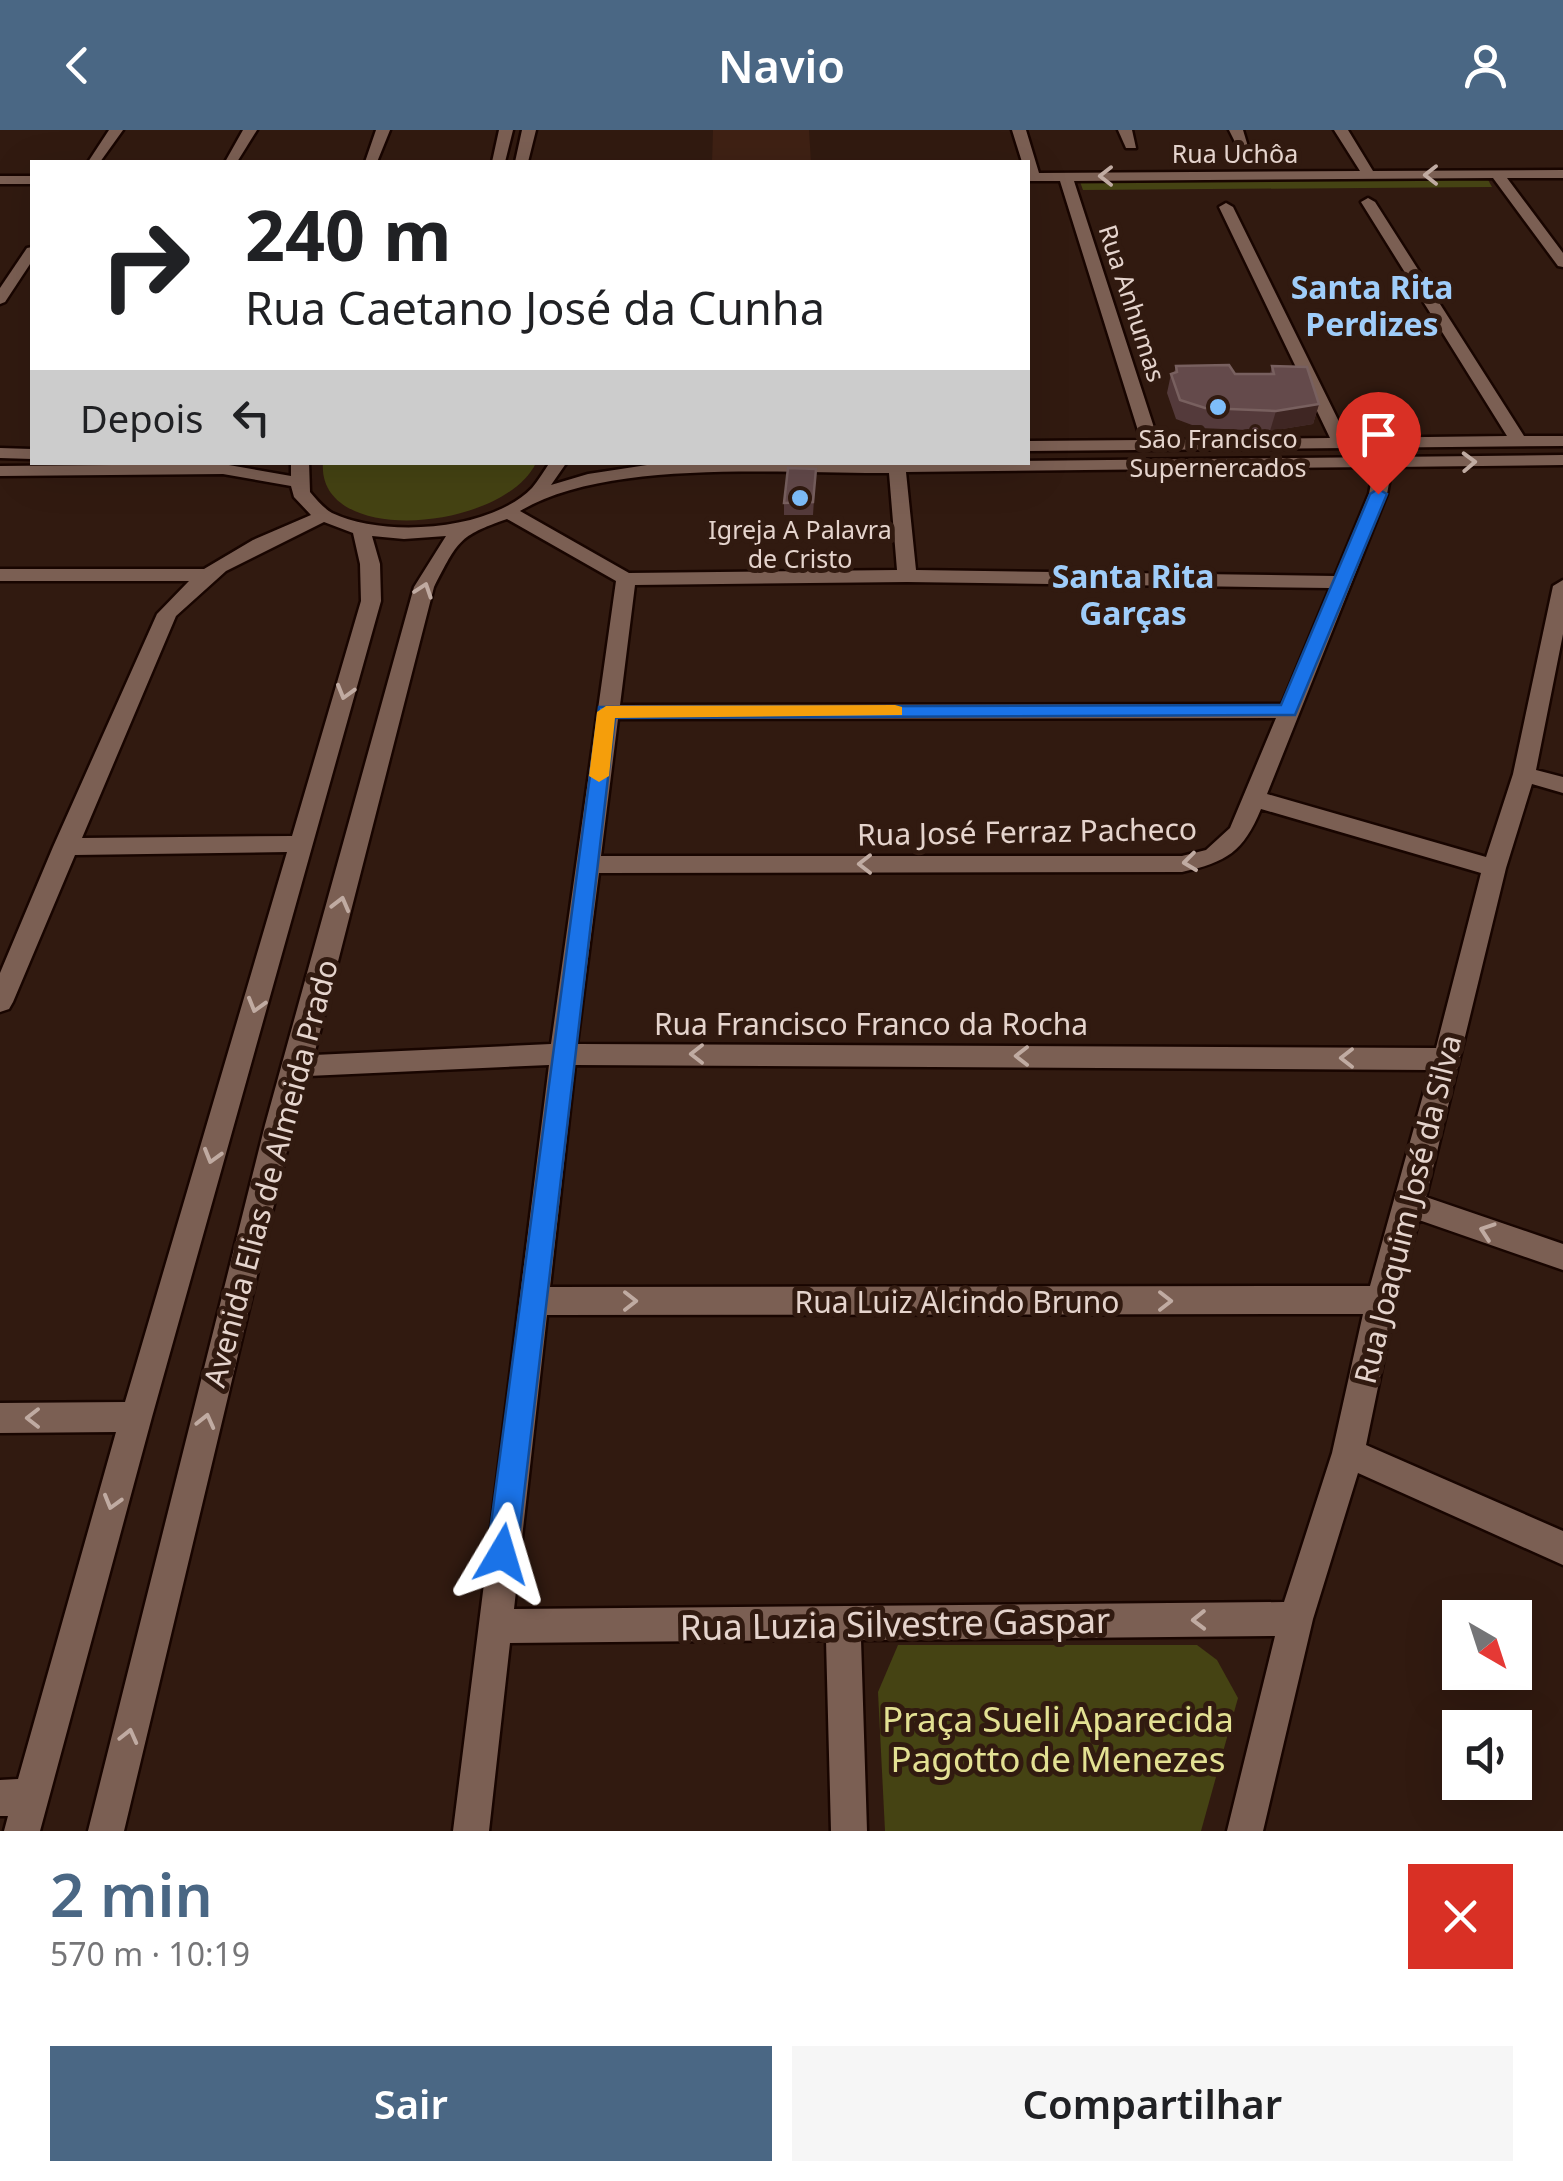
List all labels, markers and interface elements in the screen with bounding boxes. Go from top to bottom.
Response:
text: Navio [718,35,845,96]
icon: back [50,38,105,93]
icon: person [1458,38,1513,93]
street label: Rua Uchôa [1172,136,1298,170]
one-way arrow [1422,164,1438,186]
one-way arrow [1097,166,1113,187]
text: 240 m [245,186,452,282]
icon: right [80,200,210,330]
street label: Rua Anhumas [1092,220,1174,386]
district label: Santa Rita Perdizes [1291,265,1453,345]
text: Rua Caetano José da Cunha [245,277,825,338]
icon: left [224,390,279,445]
text: Depois [80,392,204,444]
pin [1336,392,1421,495]
marker: São Francisco Supernercados [1207,396,1229,418]
icon: arrive [1351,407,1406,462]
place label: São Francisco Supernercados [1130,421,1306,484]
one-way arrow [1461,452,1477,473]
marker: Igreja A Palavra de Cristo [789,487,811,509]
place label: Igreja A Palavra de Cristo [708,512,892,575]
district label: Santa Rita Garças [1052,554,1214,634]
one-way arrow [413,582,433,599]
one-way arrow [336,683,357,700]
street label: Rua José Ferraz Pacheco [857,808,1197,854]
one-way arrow [1182,851,1198,872]
one-way arrow [857,853,872,875]
one-way arrow [329,896,350,913]
street label: Avenida Elias de Almeida Prado [193,955,347,1391]
one-way arrow [247,995,268,1012]
street label: Rua Francisco Franco da Rocha [654,1003,1088,1044]
street label: Rua Joaquim José da Silva [1344,1030,1470,1388]
one-way arrow [688,1043,704,1065]
one-way arrow [1013,1045,1028,1067]
one-way arrow [1338,1047,1354,1069]
one-way arrow [203,1147,224,1164]
one-way arrow [1479,1222,1496,1242]
street label: Rua Luiz Alcindo Bruno [795,1281,1119,1322]
one-way arrow [624,1290,639,1312]
one-way arrow [1158,1290,1174,1312]
one-way arrow [24,1407,40,1429]
one-way arrow [194,1413,215,1430]
one-way arrow [103,1493,124,1510]
position arrow [450,1502,554,1606]
street label: Rua Luzia Silvestre Gaspar [679,1596,1111,1650]
north arrow [1442,1600,1532,1690]
map controls [1442,1600,1532,1800]
one-way arrow [1190,1609,1206,1631]
park label: Praça Sueli Aparecida Pagotto de Menezes [882,1695,1234,1782]
button: sound [1442,1710,1532,1800]
one-way arrow [117,1728,138,1745]
text: 2 min [50,1853,213,1935]
button: close [1408,1864,1513,1969]
text: 570 m · 10:19 [50,1932,250,1975]
button: Sair [50,2046,772,2161]
button: Compartilhar [792,2046,1513,2161]

